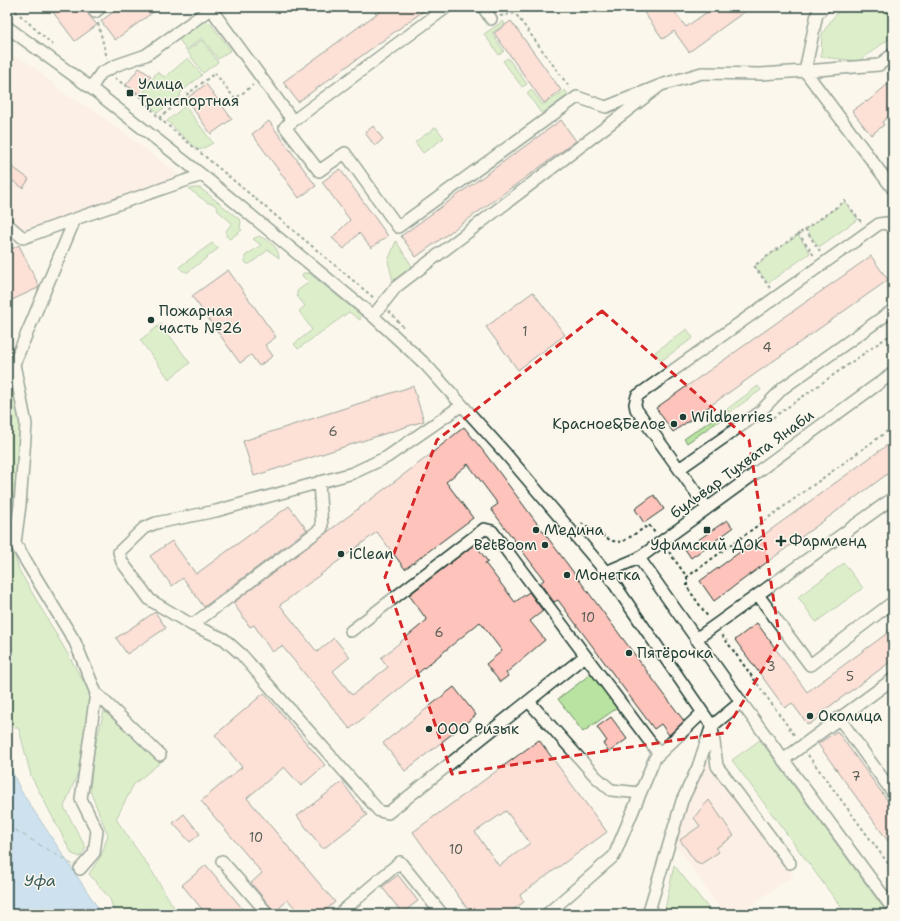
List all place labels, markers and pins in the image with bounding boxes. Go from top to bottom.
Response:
place label: Улица Транспортная [138,74,239,111]
marker: Улица Транспортная [125,88,135,98]
place label: Пожарная часть №26 [159,301,242,338]
marker: Пожарная часть №26 [146,315,156,325]
place label: Wildberries [691,407,773,427]
marker: Wildberries [678,412,688,422]
place label: Красное&Белое [552,414,666,434]
marker: Красное&Белое [669,419,679,429]
place label: Медина [544,520,605,540]
marker: Медина [531,525,541,535]
marker: Уфимский ДОК [702,525,712,535]
place label: Фармленд [789,531,867,551]
place label: BetBoom [474,535,537,555]
place label: Уфимский ДОК [650,535,764,555]
marker: Фармленд [776,536,786,546]
marker: BetBoom [540,540,550,550]
place label: iClean [349,544,393,564]
marker: iClean [336,549,346,559]
place label: Монетка [575,565,641,585]
marker: Монетка [562,570,572,580]
place label: Пятёрочка [637,643,714,663]
marker: Пятёрочка [624,648,634,658]
place label: Околица [818,706,883,726]
marker: Околица [805,711,815,721]
place label: ООО Ризык [437,719,519,739]
marker: ООО Ризык [424,724,434,734]

